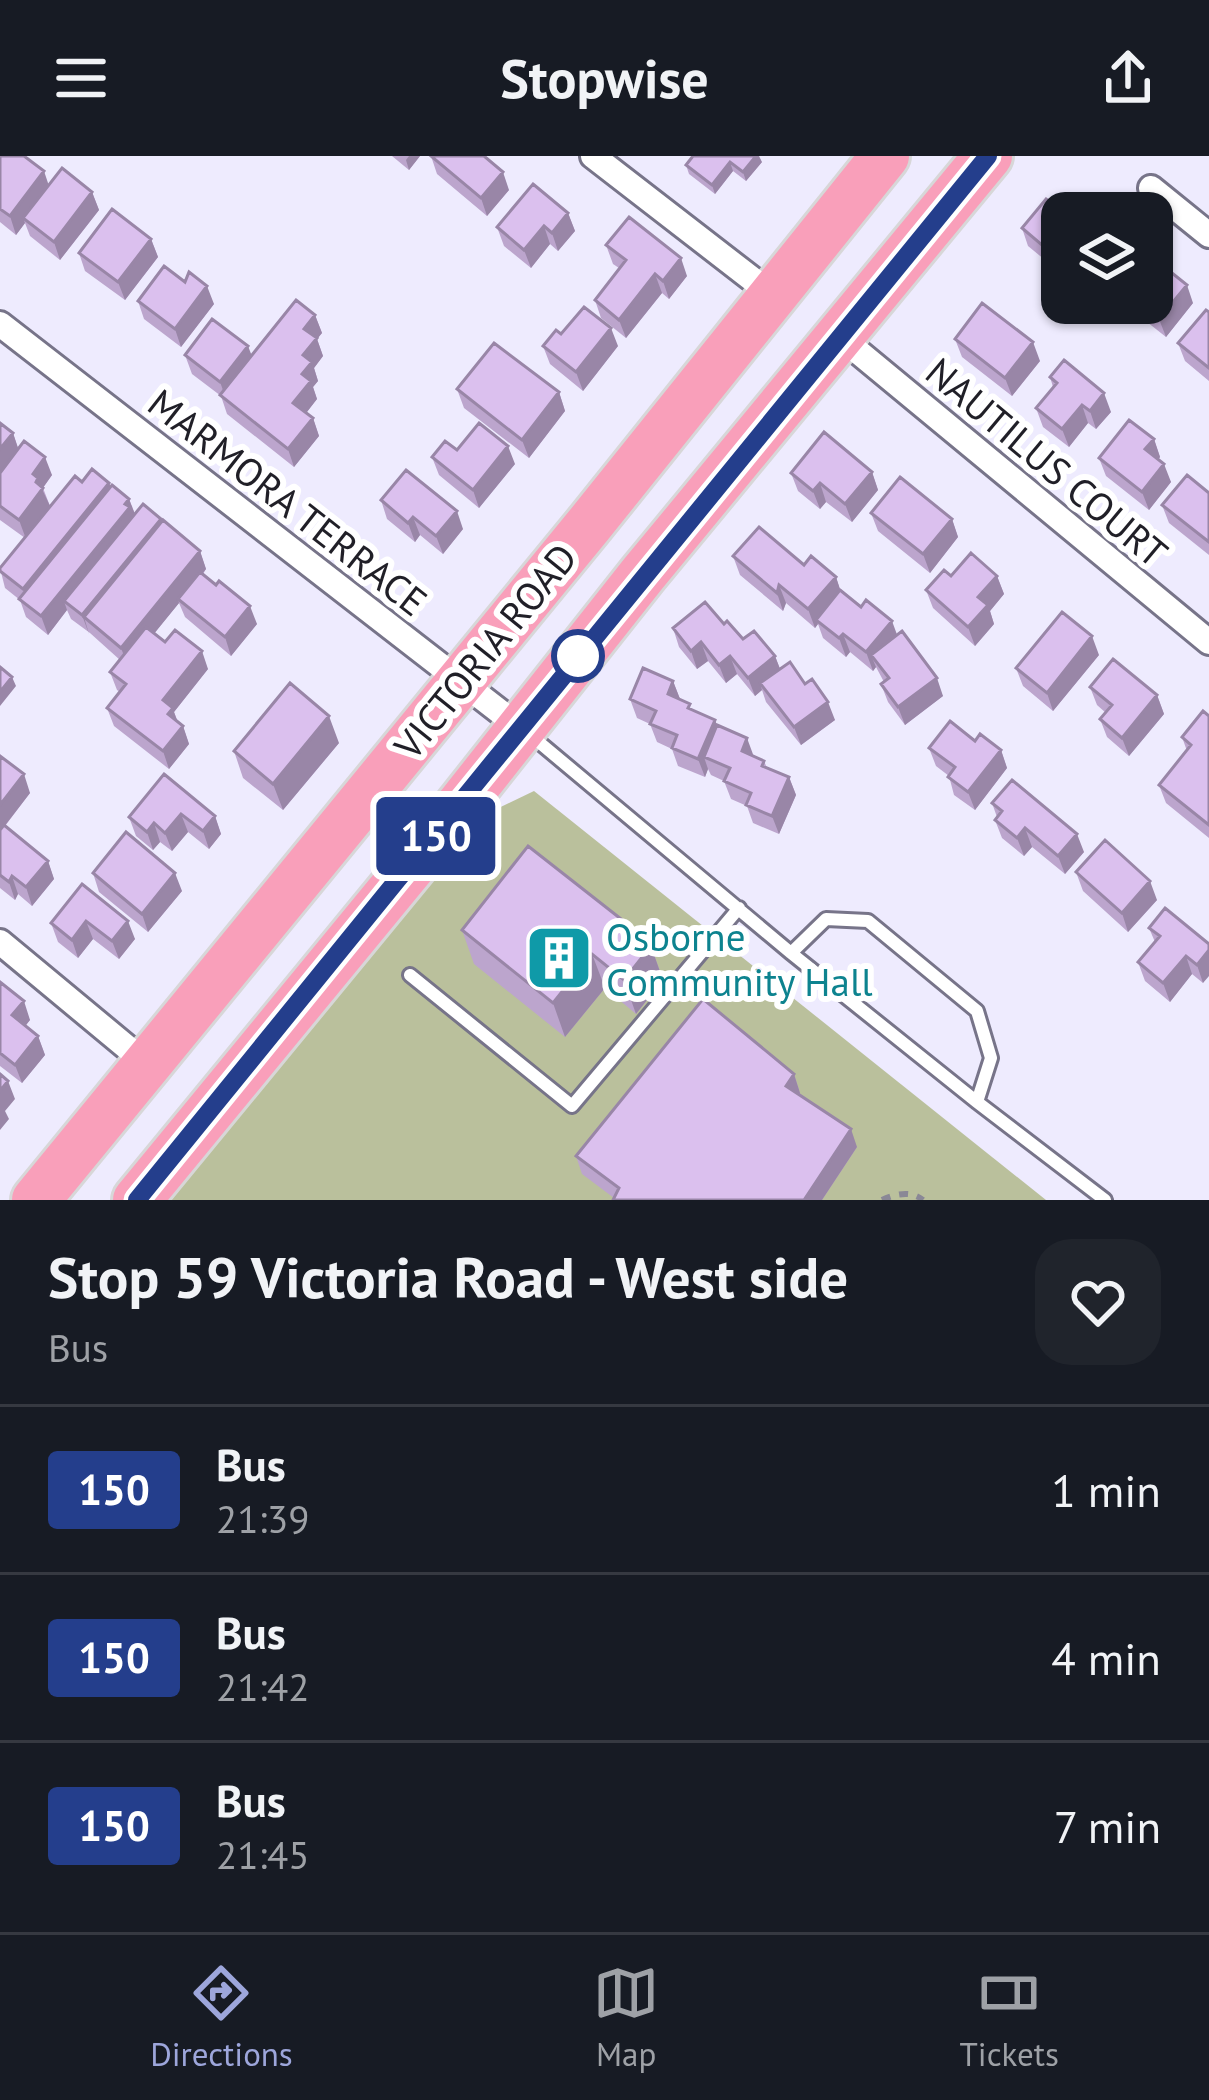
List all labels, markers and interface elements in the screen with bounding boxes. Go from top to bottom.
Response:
text: Stopwise [500,43,709,113]
icon: menu [48,45,114,111]
icon: share [1095,45,1161,111]
map controls [1041,192,1173,324]
button: layers [1041,192,1173,324]
street label: NAUTILUS COURT [916,346,1178,578]
street label: MARMORA TERRACE [138,377,438,627]
street label: VICTORIA ROAD [382,533,588,770]
unlabelled marker [553,631,603,681]
line badge: 150 [367,797,505,875]
text: 150 [400,808,472,863]
place label: Osborne Community Hall [606,911,873,1007]
building icon: Osborne Community Hall [524,923,594,993]
button: heart [1035,1239,1161,1365]
text: Stop 59 Victoria Road - West side [48,1240,848,1314]
text: Bus [48,1322,108,1373]
text: Bus [216,1435,286,1493]
text: 1 min [1051,1461,1161,1519]
text: 150 [78,1462,150,1517]
text: 21:39 [216,1493,310,1544]
text: Bus [216,1603,286,1661]
text: 4 min [1051,1629,1161,1687]
text: 150 [78,1630,150,1685]
text: 21:42 [216,1661,310,1712]
text: Bus [216,1771,286,1829]
text: 7 min [1054,1797,1161,1855]
text: 150 [78,1798,150,1853]
text: 21:45 [216,1829,310,1880]
tab: Directions [150,1960,293,2075]
tab: Map [593,1960,659,2075]
tab: Tickets [959,1960,1059,2075]

